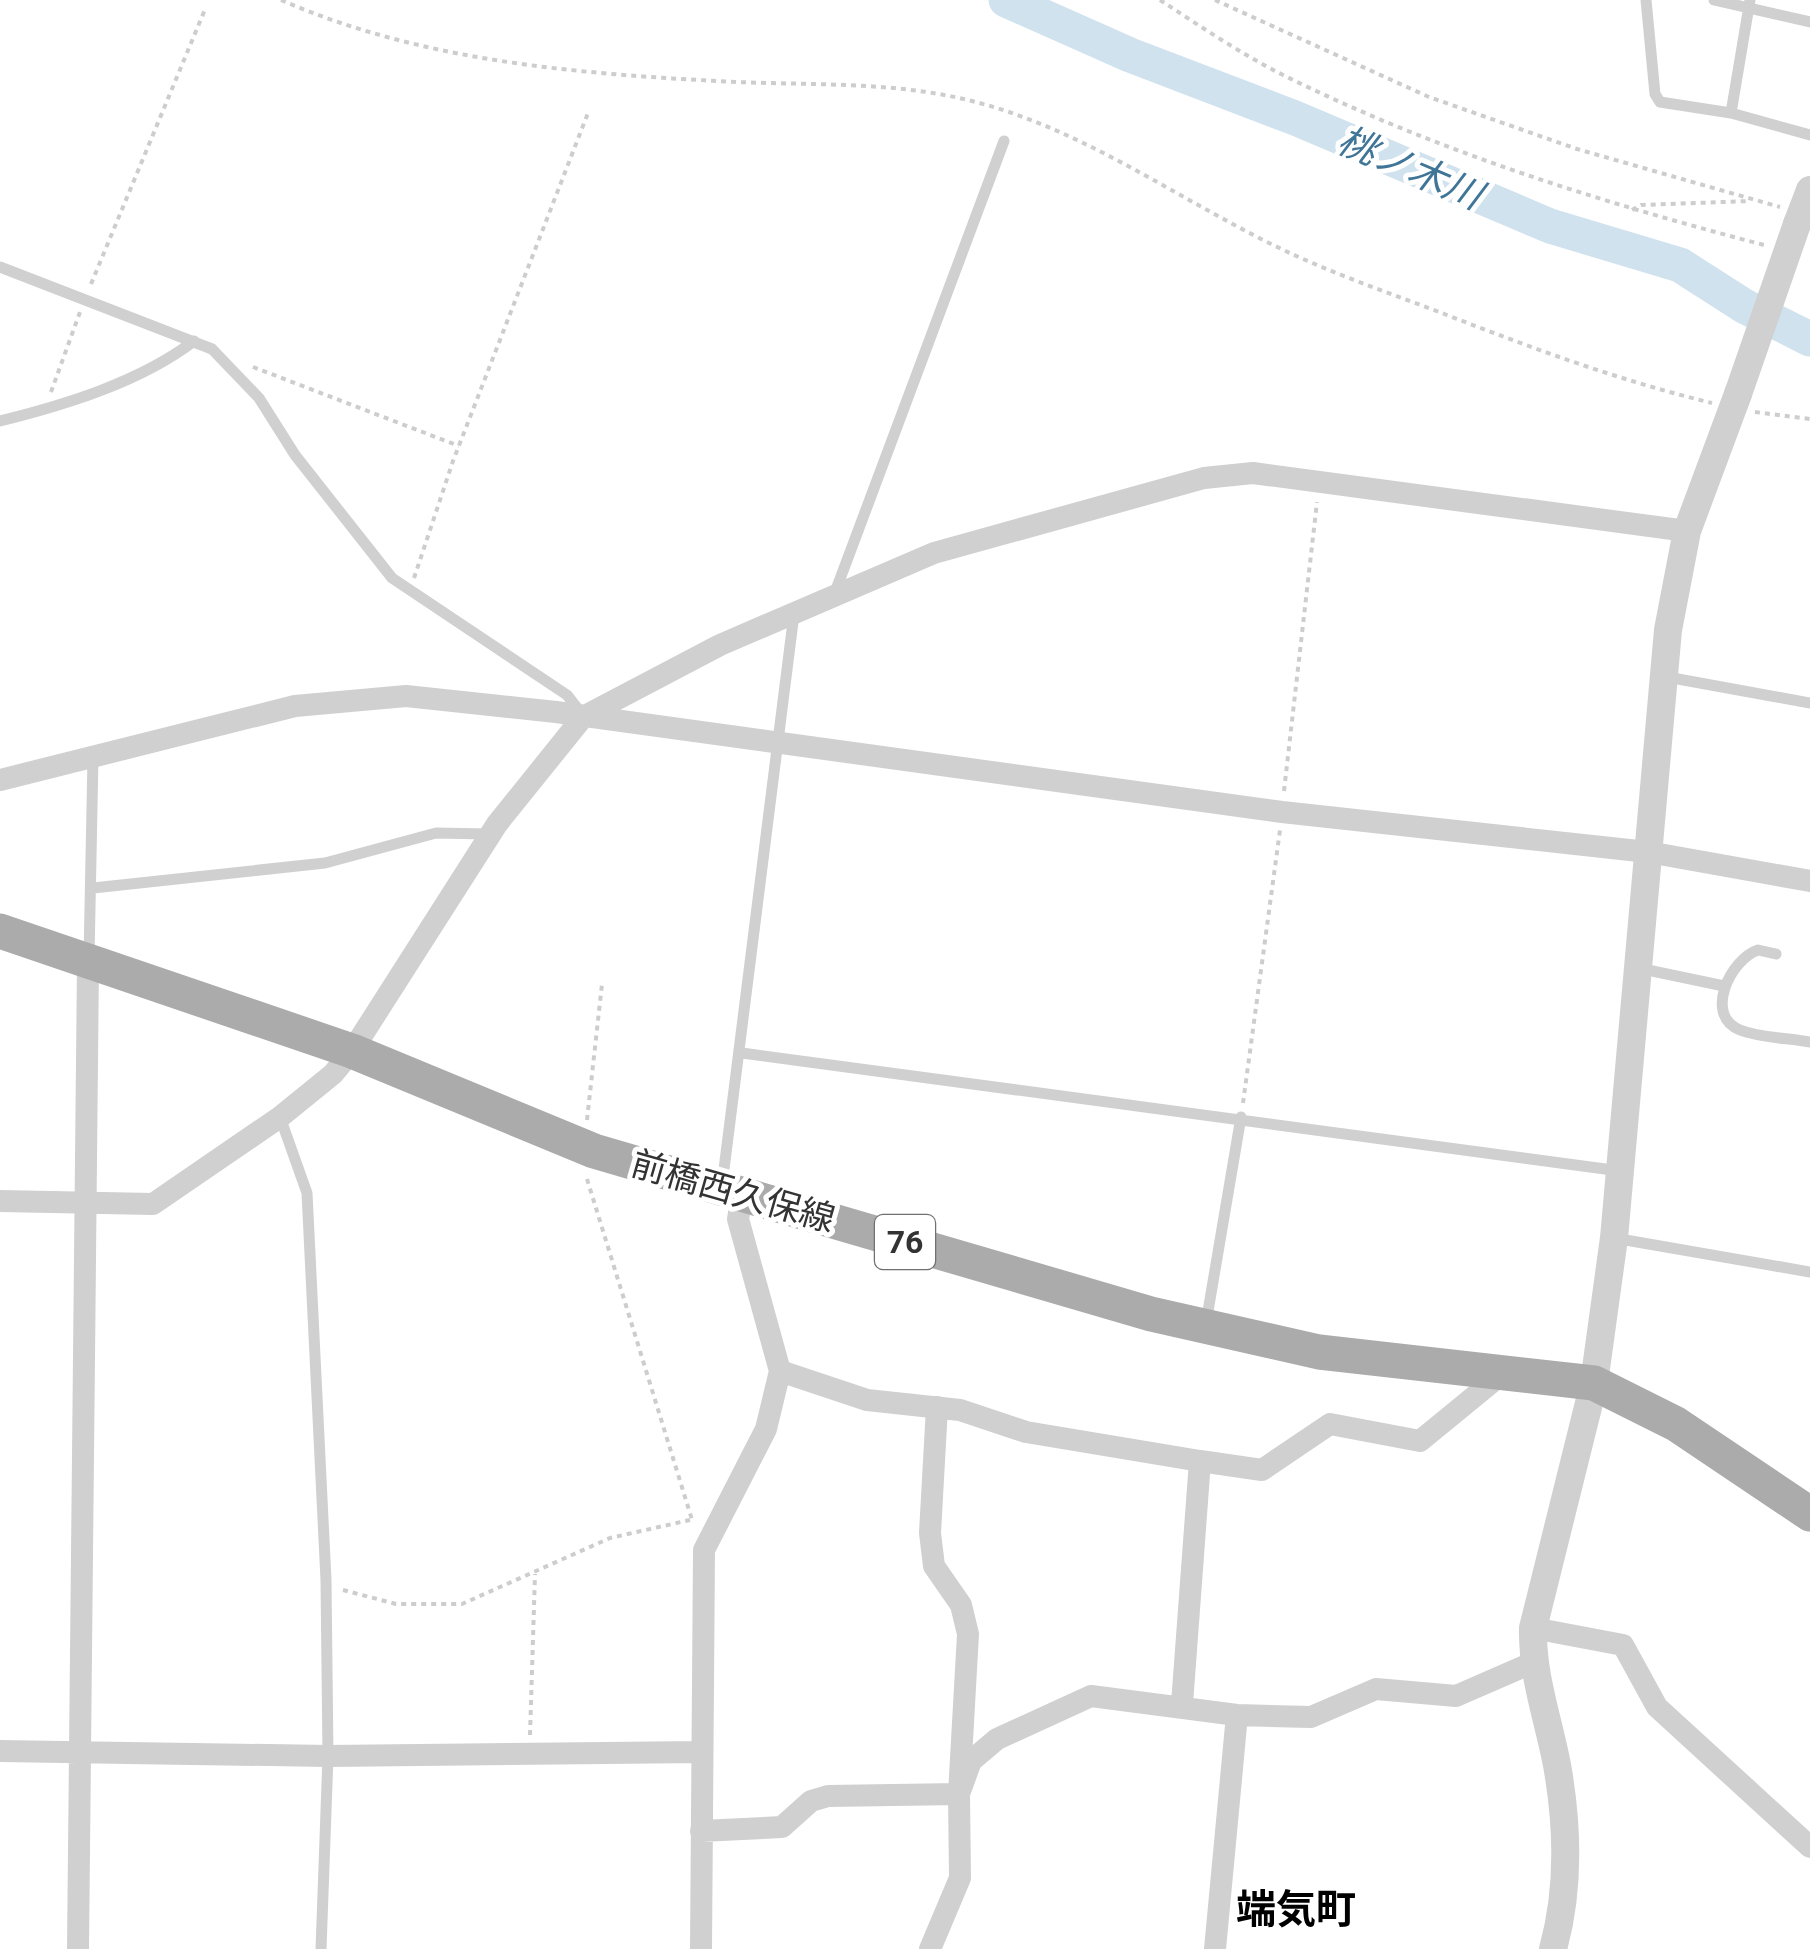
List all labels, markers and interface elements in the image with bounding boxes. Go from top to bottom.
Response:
water label: 桃ノ木川 [1331,118,1492,220]
street label: 前橋西久保線 [626,1143,840,1241]
road number: 76 [875,1215,935,1269]
district label: 端気町 [1236,1886,1356,1933]

